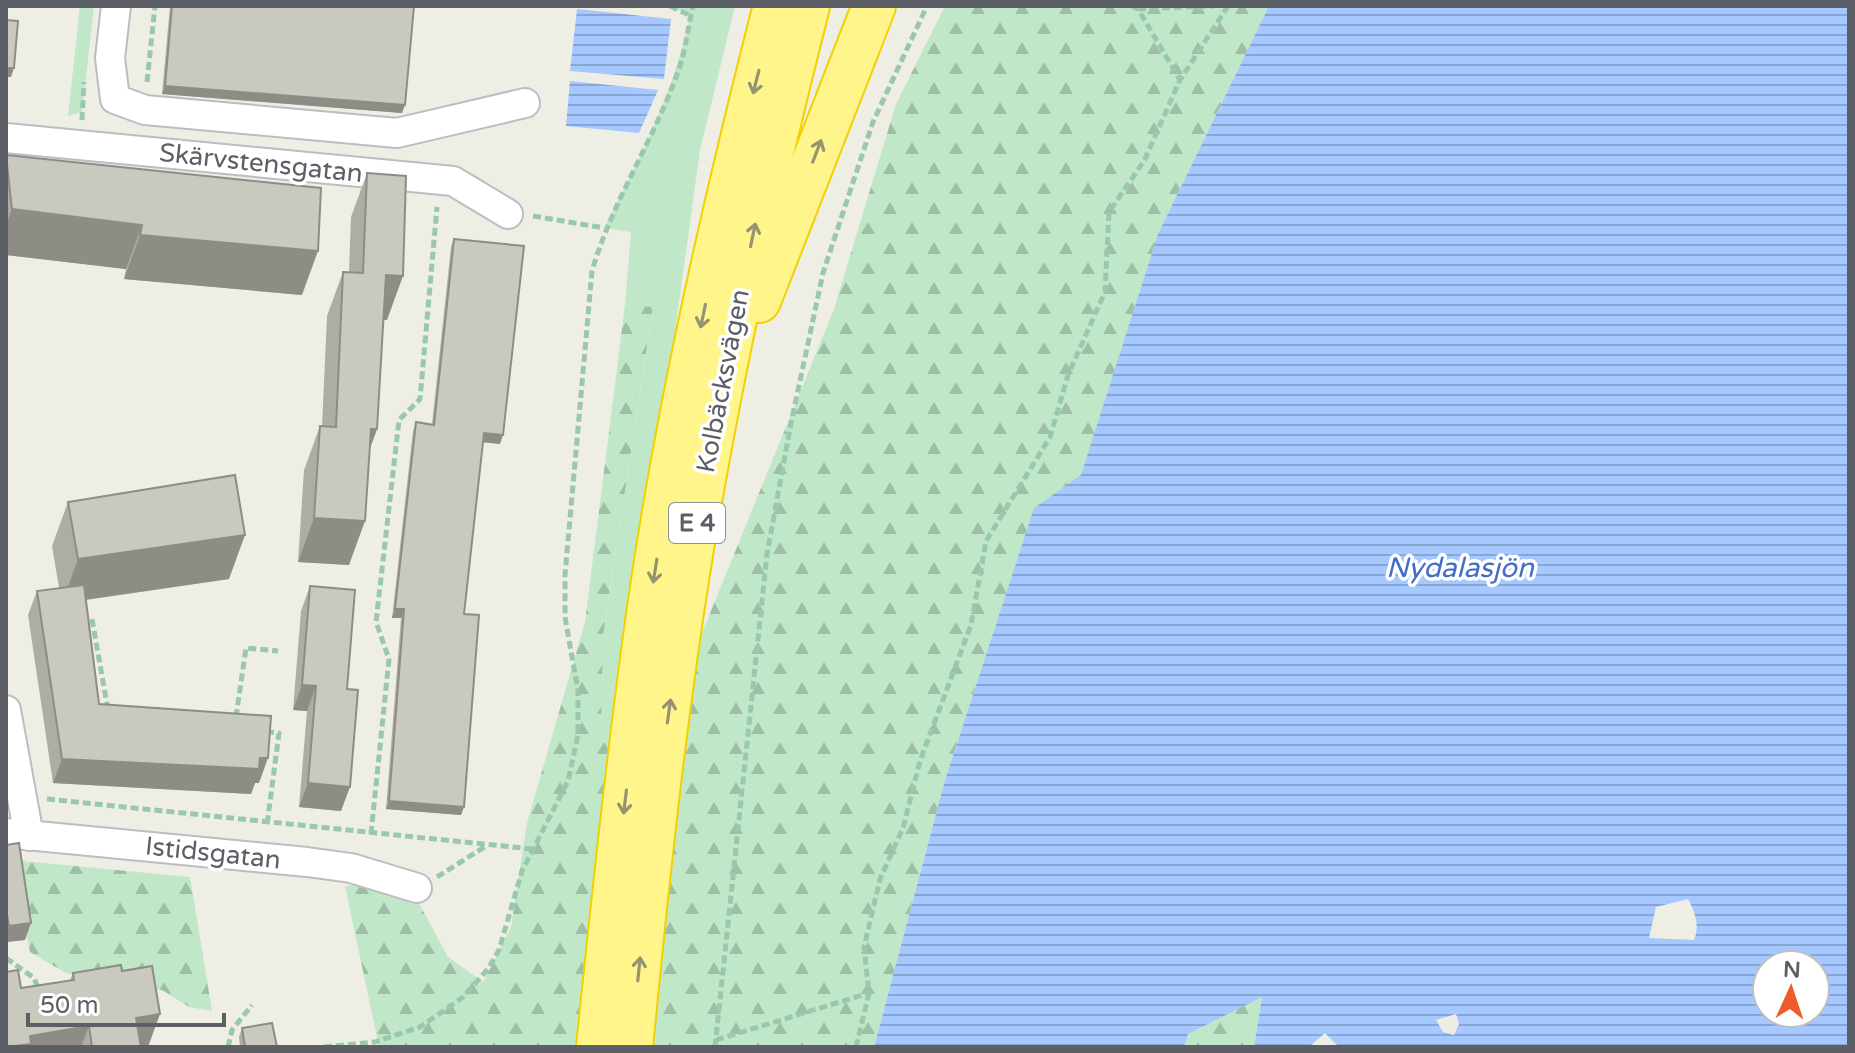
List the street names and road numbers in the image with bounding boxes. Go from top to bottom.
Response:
street label: Skärvstensgatan [158,137,364,189]
street label: Kolbäcksvägen [690,287,756,475]
road number: E 4 [669,503,725,543]
street label: Istidsgatan [144,830,282,876]

